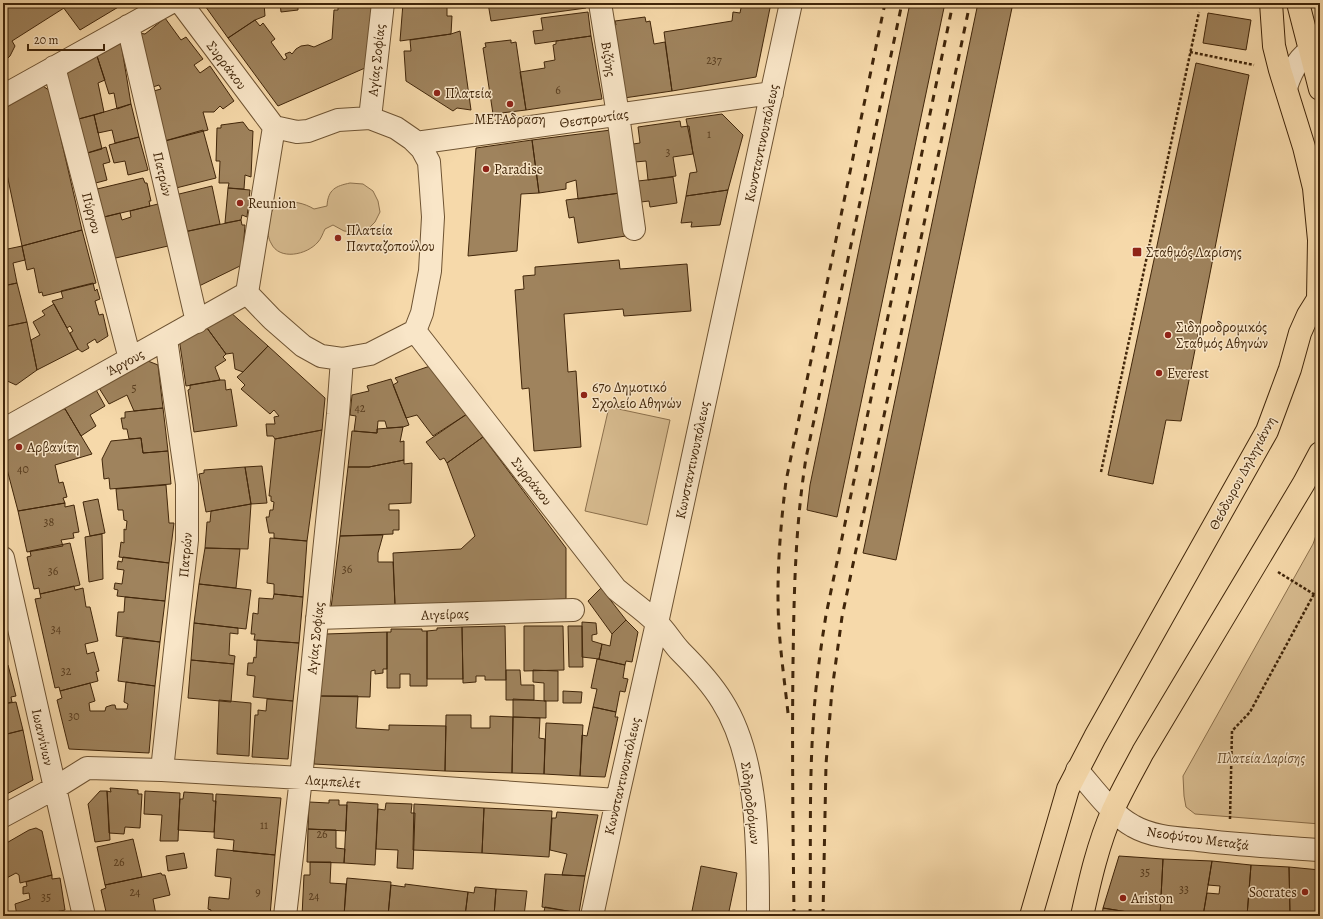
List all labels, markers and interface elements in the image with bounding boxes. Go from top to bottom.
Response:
street label: Αγίας Σοφίας [363,23,390,98]
scale bar [28,26,104,52]
text: 20 m [34,32,58,48]
street label: Συρράκου [202,37,251,94]
street label: Βιζύης [596,40,621,78]
house number: 237 [706,52,723,68]
house number: 6 [555,82,561,98]
street label: Κωνσταντινουπόλεως [740,82,783,204]
place label: Πλατεία [445,84,492,103]
marker: Πλατεία [432,88,442,98]
marker: ΜΕΤΑδραση [505,99,515,109]
street label: Θεσπρωτίας [558,104,630,133]
place label: ΜΕΤΑδραση [474,110,546,129]
house number: 1 [707,126,711,142]
house number: 3 [666,144,671,160]
street label: Πατρών [148,150,177,199]
place label: Paradise [494,160,543,179]
marker: Paradise [481,164,491,174]
street label: Πύργου [77,190,106,236]
place label: Reunion [248,194,297,213]
marker: Reunion [235,198,245,208]
place label: Πλατεία Πανταζοπούλου [346,221,435,256]
marker: Πλατεία Πανταζοπούλου [333,233,343,243]
place label: Σταθμός Λαρίσης [1146,243,1242,262]
marker: Σταθμός Λαρίσης [1131,246,1143,258]
place label: Σιδηροδρομικός Σταθμός Αθηνών [1176,318,1268,353]
marker: Σιδηροδρομικός Σταθμός Αθηνών [1163,330,1173,340]
street label: Άργους [103,344,147,380]
place label: Everest [1167,364,1209,383]
marker: Everest [1154,368,1164,378]
place label: 67ο Δημοτικό Σχολείο Αθηνών [592,378,682,413]
house number: 5 [131,380,137,396]
marker: 67ο Δημοτικό Σχολείο Αθηνών [579,390,589,400]
street label: Κωνσταντινουπόλεως [671,399,714,521]
house number: 42 [354,400,366,416]
street label: Θεόδωρου Δηληγιάννη [1204,413,1280,533]
place label: Αρβανίτη [26,438,80,457]
marker: Αρβανίτη [14,442,24,452]
street label: Συρράκου [507,453,556,509]
house number: 40 [17,461,29,477]
house number: 38 [44,514,55,530]
street label: Πατρών [174,531,197,578]
house number: 36 [342,561,353,577]
house number: 36 [48,563,59,579]
street label: Αγίας Σοφίας [302,601,329,676]
street label: Αιγείρας [420,604,469,625]
house number: 34 [51,621,62,637]
house number: 32 [61,663,72,679]
street label: Ιωαννίνων [27,707,58,768]
house number: 30 [68,708,80,724]
street label: Κωνσταντινουπόλεως [600,715,645,837]
park label: Πλατεία Λαρίσης [1217,749,1305,768]
street label: Σιδηροδρόμων [736,761,765,846]
street label: Λαμπελέτ [304,770,361,793]
house number: 11 [260,817,268,833]
street label: Νεοφύτου Μεταξά [1145,822,1251,855]
house number: 26 [316,826,328,842]
house number: 26 [113,854,125,870]
house number: 35 [1140,864,1150,880]
house number: 33 [1179,881,1189,897]
place label: Socrates [1249,883,1297,902]
house number: 24 [129,884,141,900]
house number: 9 [255,884,261,900]
marker: Socrates [1300,887,1310,897]
house number: 24 [308,888,320,904]
house number: 35 [41,889,51,905]
place label: Ariston [1130,889,1173,908]
marker: Ariston [1118,893,1128,903]

